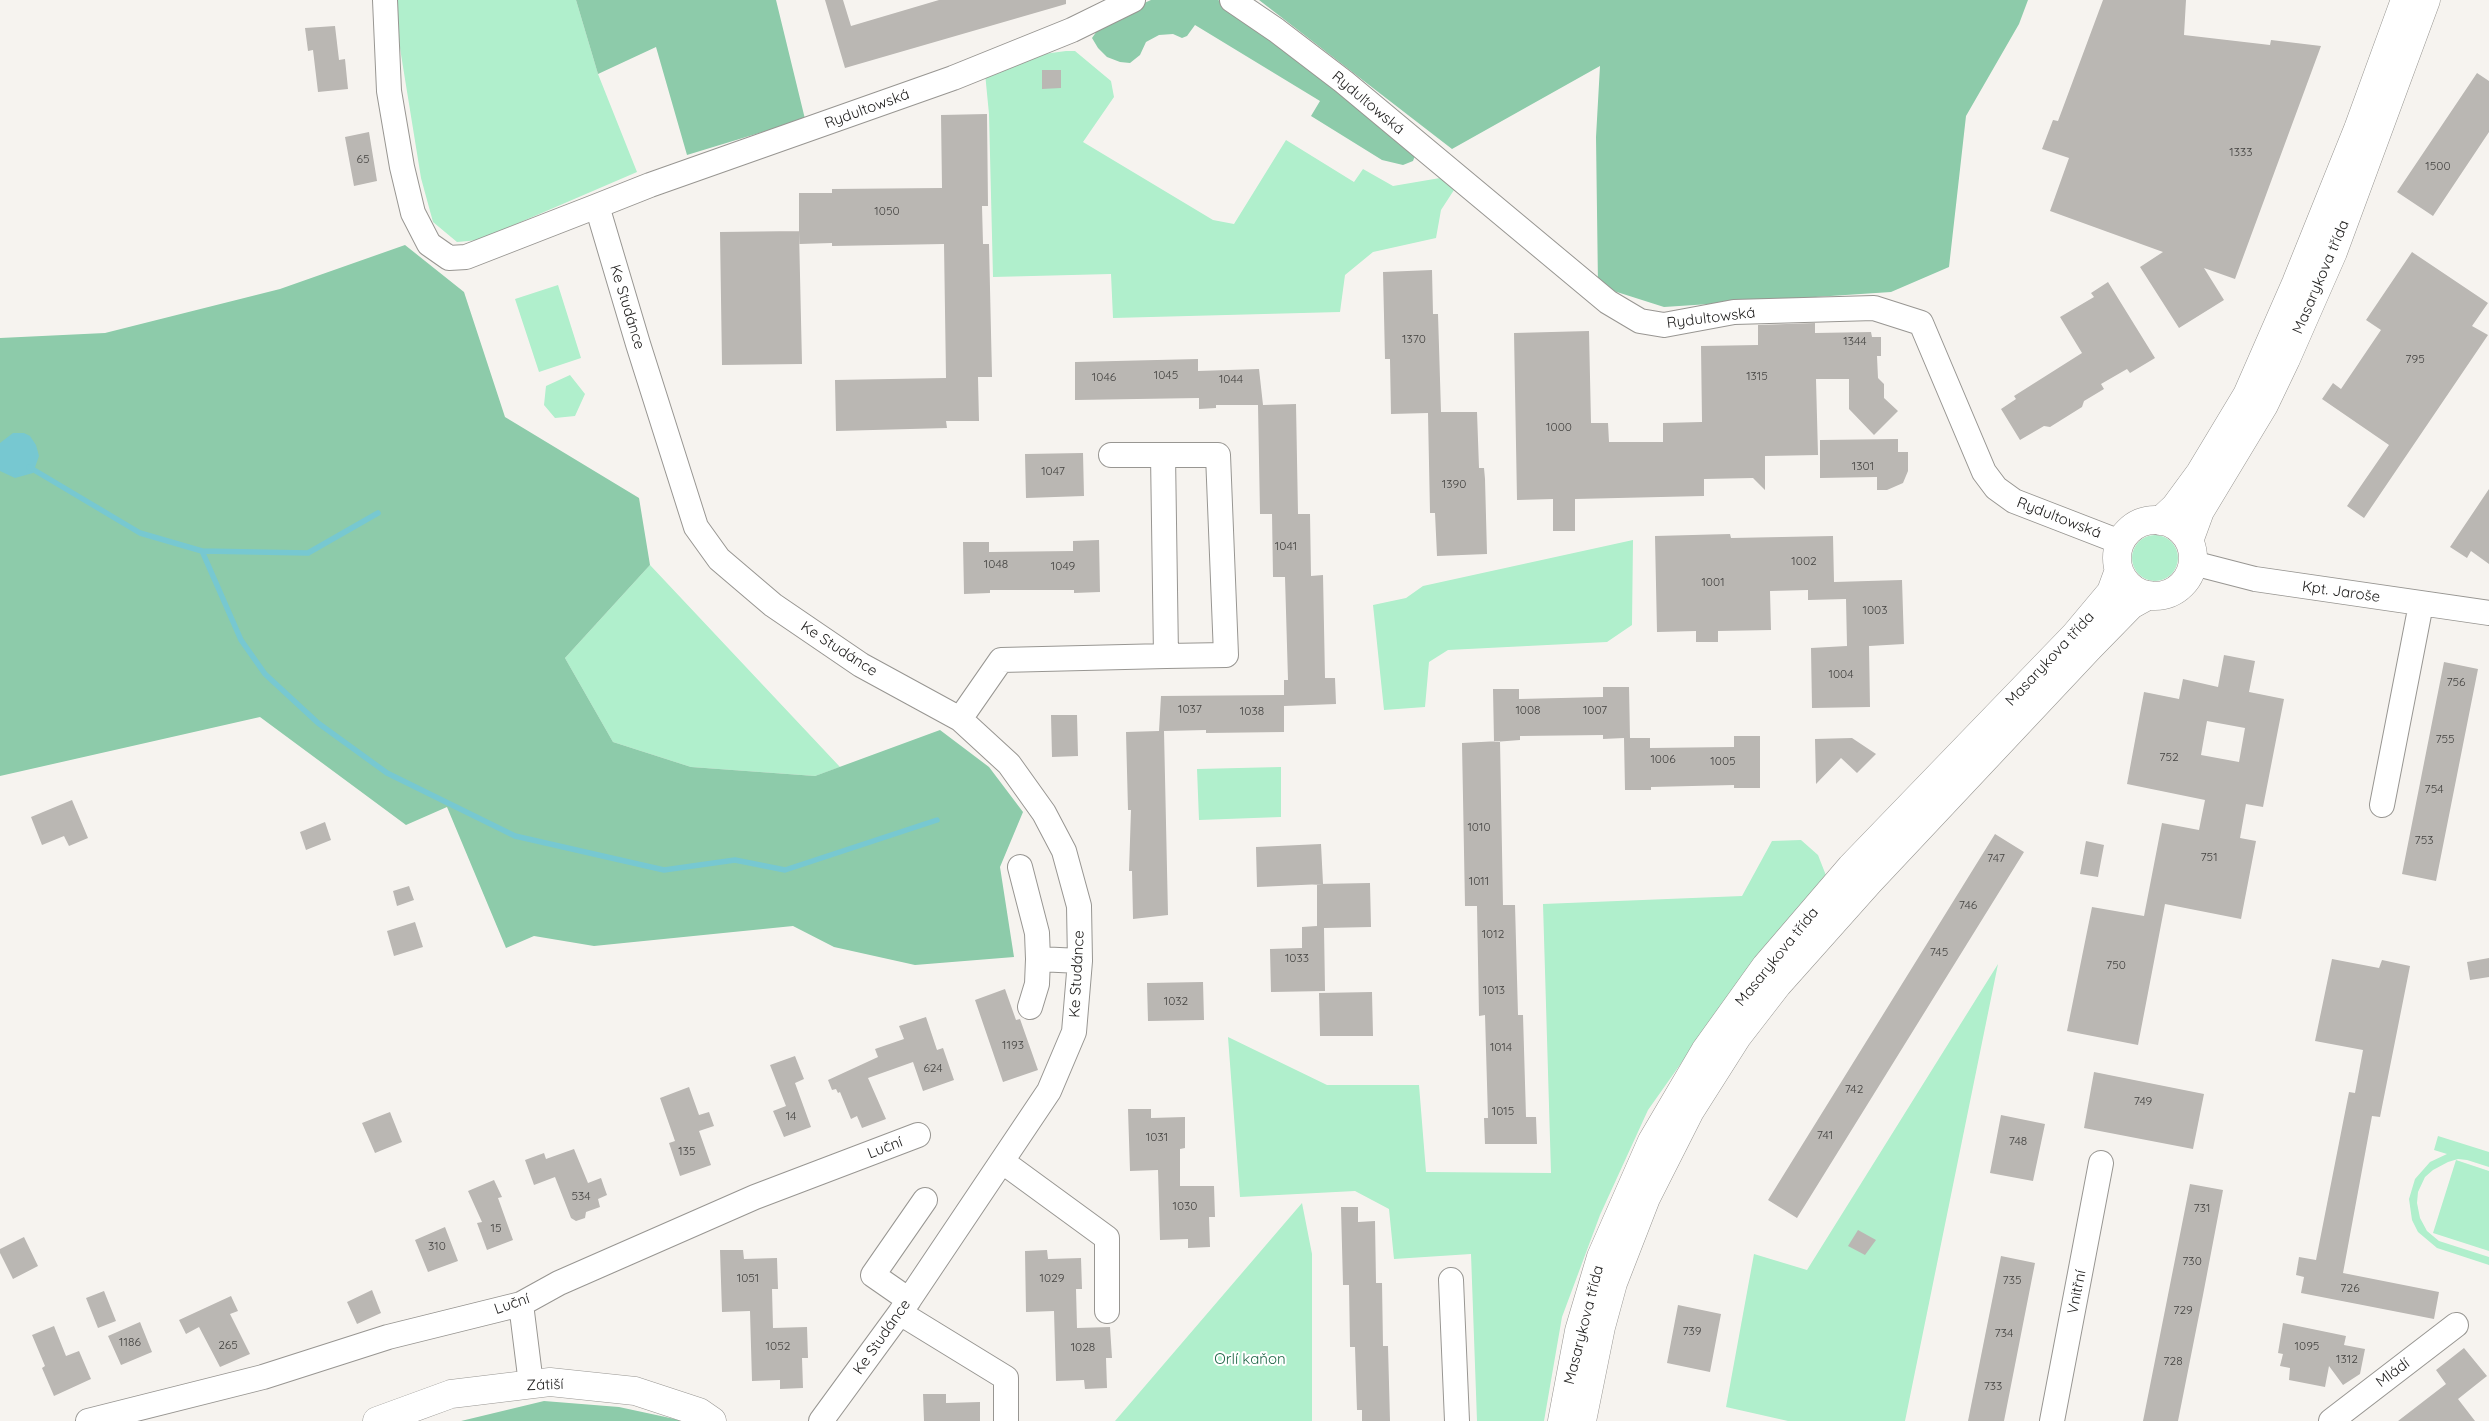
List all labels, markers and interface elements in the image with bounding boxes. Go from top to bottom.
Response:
street label: Rydultowská [1328,67,1408,139]
street label: Rydultowská [822,85,912,133]
house number: 1333 [2229,145,2253,159]
house number: 65 [357,152,369,166]
house number: 1500 [2425,159,2451,173]
house number: 1050 [874,204,900,218]
street label: Masarykova třída [2289,217,2353,337]
street label: Ke Studánce [606,263,648,351]
street label: Rydultowská [1666,304,1756,332]
house number: 1370 [1402,332,1426,346]
house number: 1344 [1843,334,1867,348]
house number: 795 [2405,352,2425,366]
house number: 1045 [1154,368,1178,382]
house number: 1315 [1746,369,1768,383]
house number: 1046 [1092,370,1116,384]
house number: 1044 [1219,372,1243,386]
house number: 1000 [1546,420,1572,434]
house number: 1301 [1852,459,1874,473]
house number: 1047 [1041,464,1065,478]
house number: 1390 [1442,477,1466,491]
street label: Rydultowská [2014,494,2104,542]
house number: 1041 [1275,539,1297,553]
house number: 1002 [1791,554,1817,568]
house number: 1048 [984,557,1008,571]
house number: 1049 [1051,559,1075,573]
house number: 1001 [1701,575,1725,589]
street label: Kpt. Jaroše [2301,578,2381,606]
house number: 1003 [1862,603,1888,617]
street label: Masarykova třída [2002,608,2098,710]
street label: Ke Studánce [797,618,881,680]
house number: 1004 [1828,667,1854,681]
house number: 756 [2446,675,2466,689]
house number: 1037 [1178,702,1202,716]
house number: 1008 [1515,703,1541,717]
house number: 1007 [1583,703,1607,717]
house number: 1038 [1240,704,1264,718]
house number: 755 [2435,732,2455,746]
house number: 752 [2159,750,2179,764]
house number: 1006 [1650,752,1676,766]
house number: 1005 [1710,754,1736,768]
house number: 754 [2424,782,2444,796]
house number: 1010 [1467,820,1491,834]
house number: 753 [2415,833,2433,847]
house number: 751 [2200,850,2218,864]
house number: 747 [1987,851,2005,865]
house number: 1011 [1469,874,1489,888]
house number: 746 [1959,898,1977,912]
street label: Masarykova třída [1732,904,1822,1010]
house number: 1012 [1482,927,1504,941]
street label: Ke Studánce [1066,930,1088,1018]
house number: 745 [1930,945,1948,959]
house number: 1033 [1285,951,1309,965]
house number: 750 [2106,958,2126,972]
house number: 1013 [1483,983,1505,997]
house number: 1032 [1164,994,1188,1008]
house number: 1193 [1002,1038,1024,1052]
house number: 1014 [1490,1040,1512,1054]
house number: 624 [923,1061,943,1075]
house number: 742 [1845,1082,1863,1096]
house number: 749 [2134,1094,2152,1108]
house number: 1015 [1492,1104,1514,1118]
house number: 14 [786,1109,796,1123]
house number: 741 [1817,1128,1833,1142]
house number: 1031 [1146,1130,1168,1144]
street label: Luční [865,1133,905,1163]
house number: 748 [2009,1134,2027,1148]
house number: 135 [678,1144,696,1158]
house number: 534 [571,1189,591,1203]
house number: 1030 [1172,1199,1198,1213]
house number: 731 [2194,1201,2210,1215]
house number: 15 [491,1221,501,1235]
house number: 310 [428,1239,446,1253]
house number: 730 [2182,1254,2202,1268]
street label: Masarykova třída [1561,1264,1607,1386]
street label: Vnitřní [2064,1268,2090,1316]
house number: 1051 [737,1271,759,1285]
house number: 1029 [1040,1271,1064,1285]
house number: 735 [2003,1273,2021,1287]
house number: 726 [2340,1281,2360,1295]
street label: Luční [492,1290,532,1318]
street label: Ke Studánce [850,1296,914,1378]
house number: 729 [2173,1303,2193,1317]
house number: 739 [1682,1324,1702,1338]
house number: 734 [1995,1326,2013,1340]
house number: 1186 [119,1335,141,1349]
house number: 265 [218,1338,238,1352]
house number: 1052 [766,1339,790,1353]
house number: 1095 [2295,1339,2319,1353]
house number: 1028 [1071,1340,1095,1354]
park label: Orlí kaňon [1214,1350,1286,1368]
house number: 1312 [2336,1352,2358,1366]
house number: 728 [2163,1354,2183,1368]
street label: Mládí [2373,1355,2413,1391]
street label: Zátiší [526,1375,564,1395]
house number: 733 [1984,1379,2002,1393]

